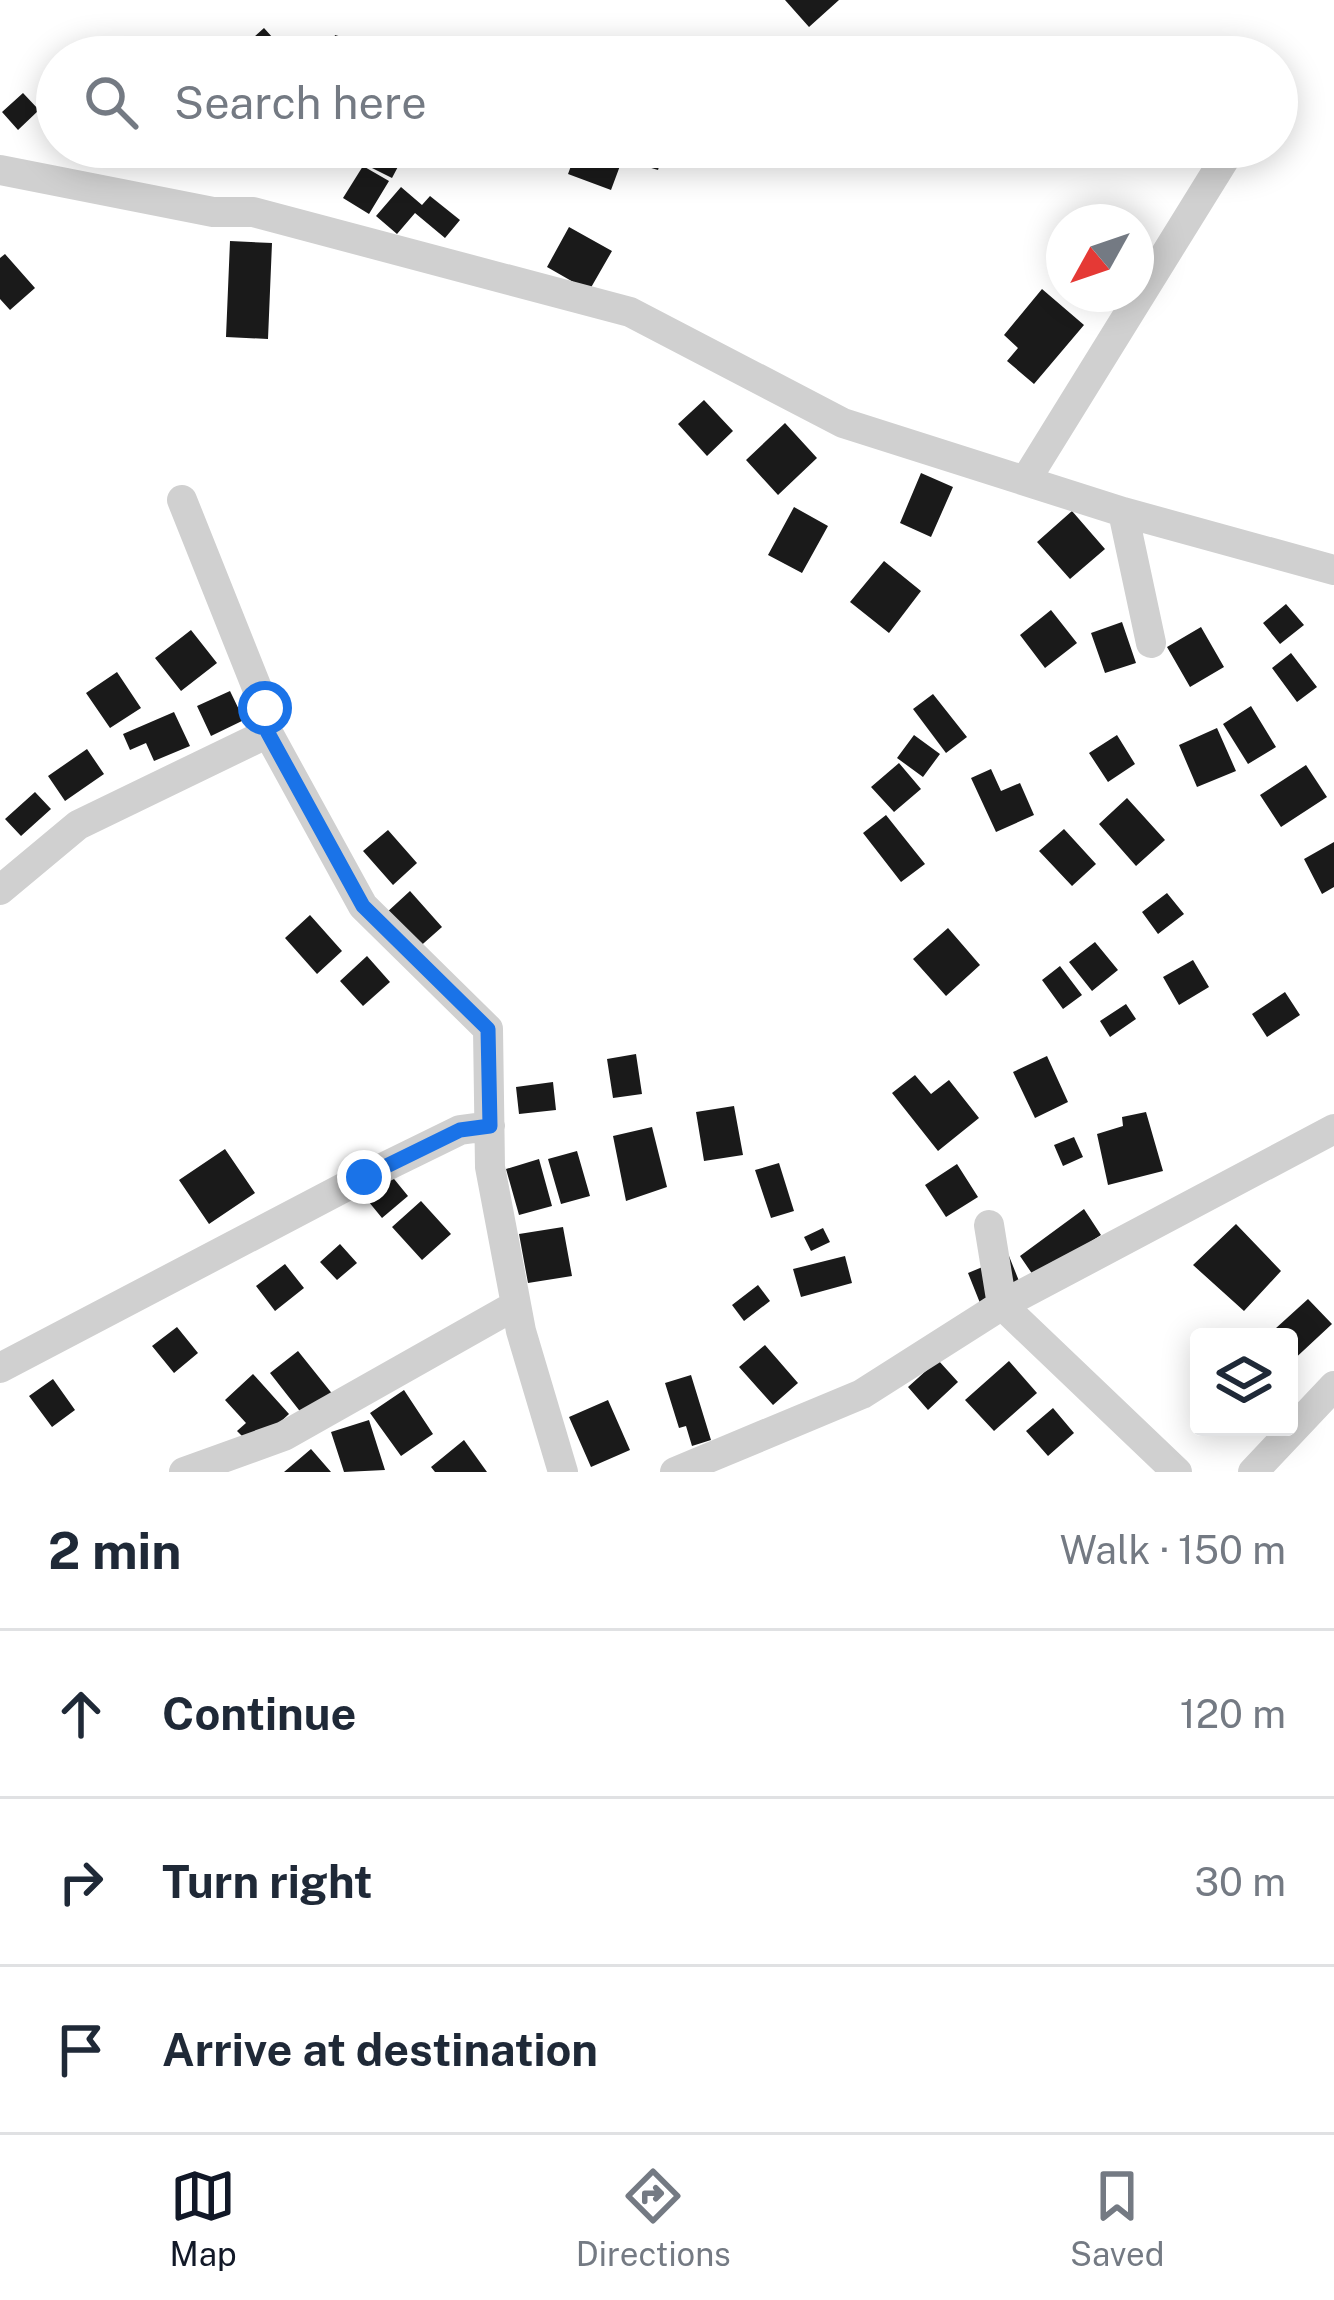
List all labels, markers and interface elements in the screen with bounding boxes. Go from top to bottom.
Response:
search box [36,36,1298,168]
icon: search [78,69,144,135]
text: Search here [174,76,427,129]
north arrow [1046,204,1154,312]
route start [238,681,292,735]
route end [337,1150,391,1204]
map controls [1190,1328,1298,1436]
button: layers [1190,1328,1298,1436]
text: 2 min [48,1521,182,1580]
text: Walk · 150 m [1060,1527,1286,1573]
icon: ahead [48,1681,114,1747]
text: Continue [162,1687,356,1740]
text: 120 m [1180,1691,1286,1737]
icon: right [48,1849,114,1915]
text: Turn right [162,1855,373,1908]
text: 30 m [1195,1859,1286,1905]
icon: arrive [48,2017,114,2083]
text: Arrive at destination [162,2023,598,2076]
tab: Map [170,2163,237,2273]
tab: Directions [576,2163,731,2273]
tab: Saved [1070,2163,1164,2273]

